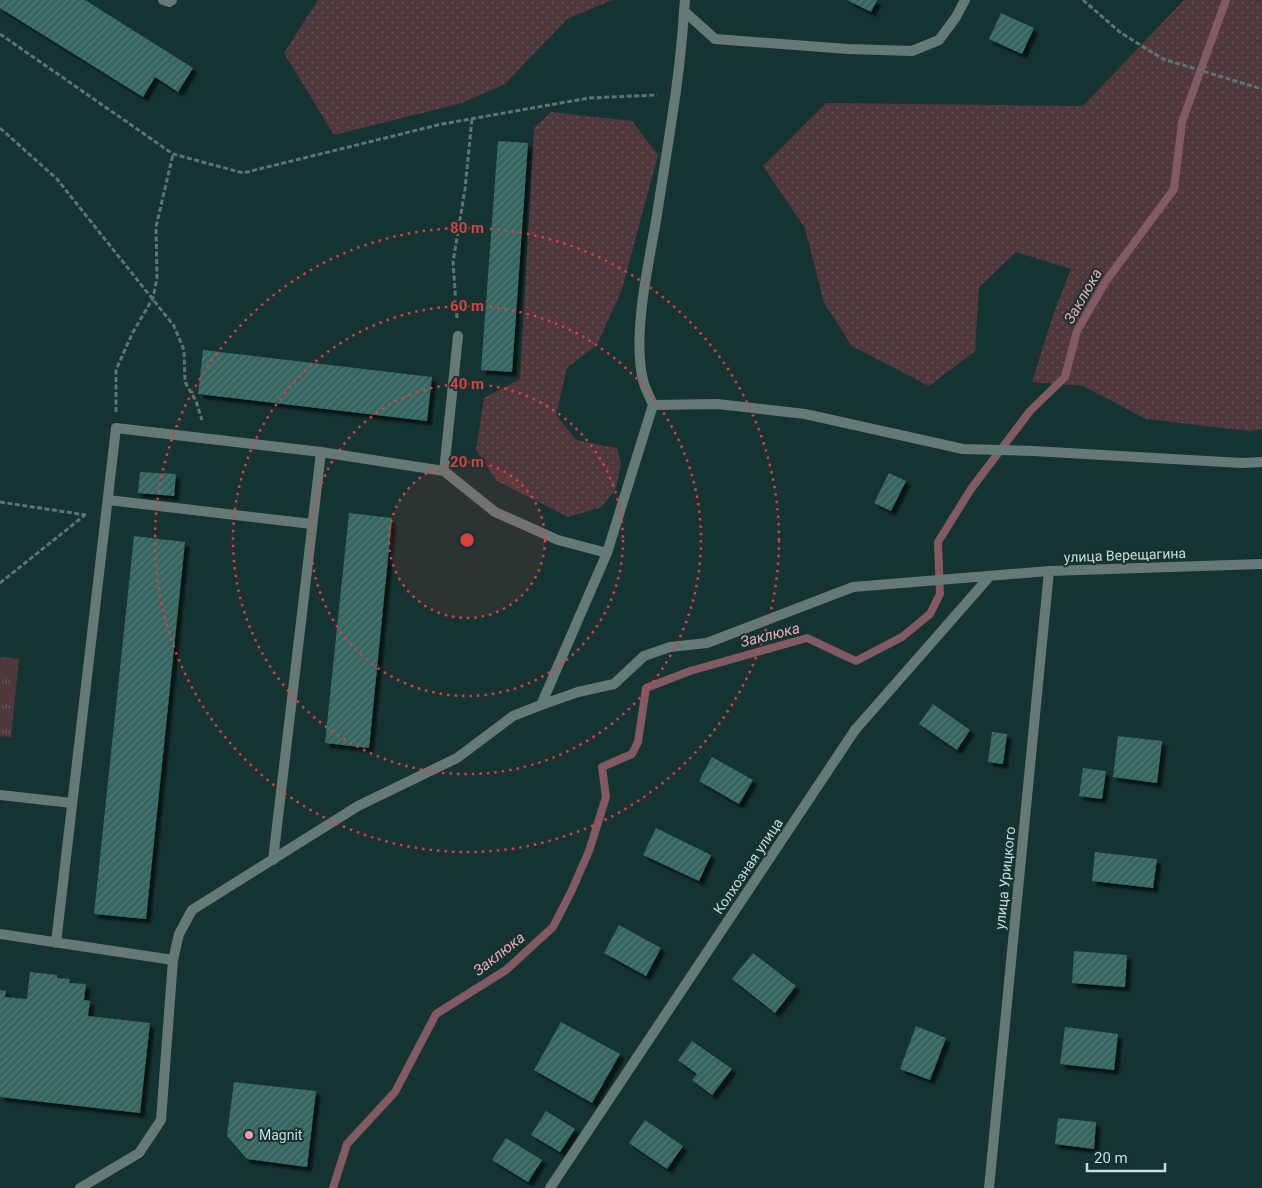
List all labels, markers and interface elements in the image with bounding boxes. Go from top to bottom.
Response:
text: 80 m [450,219,484,237]
water label: Заклюка [1060,265,1106,327]
text: 60 m [450,297,484,315]
text: 40 m [450,375,484,393]
text: 20 m [450,453,484,471]
centre of rings [458,531,476,549]
street label: улица Верещагина [1064,545,1186,565]
water label: Заклюка [738,619,802,651]
street label: Колхозная улица [710,815,786,917]
street label: улица Урицкого [992,826,1018,930]
water label: Заклюка [470,928,528,980]
place label: Magnit [259,1127,303,1143]
marker: Magnit [243,1129,255,1141]
scale bar [1087,1140,1164,1172]
text: 20 m [1094,1149,1128,1167]

